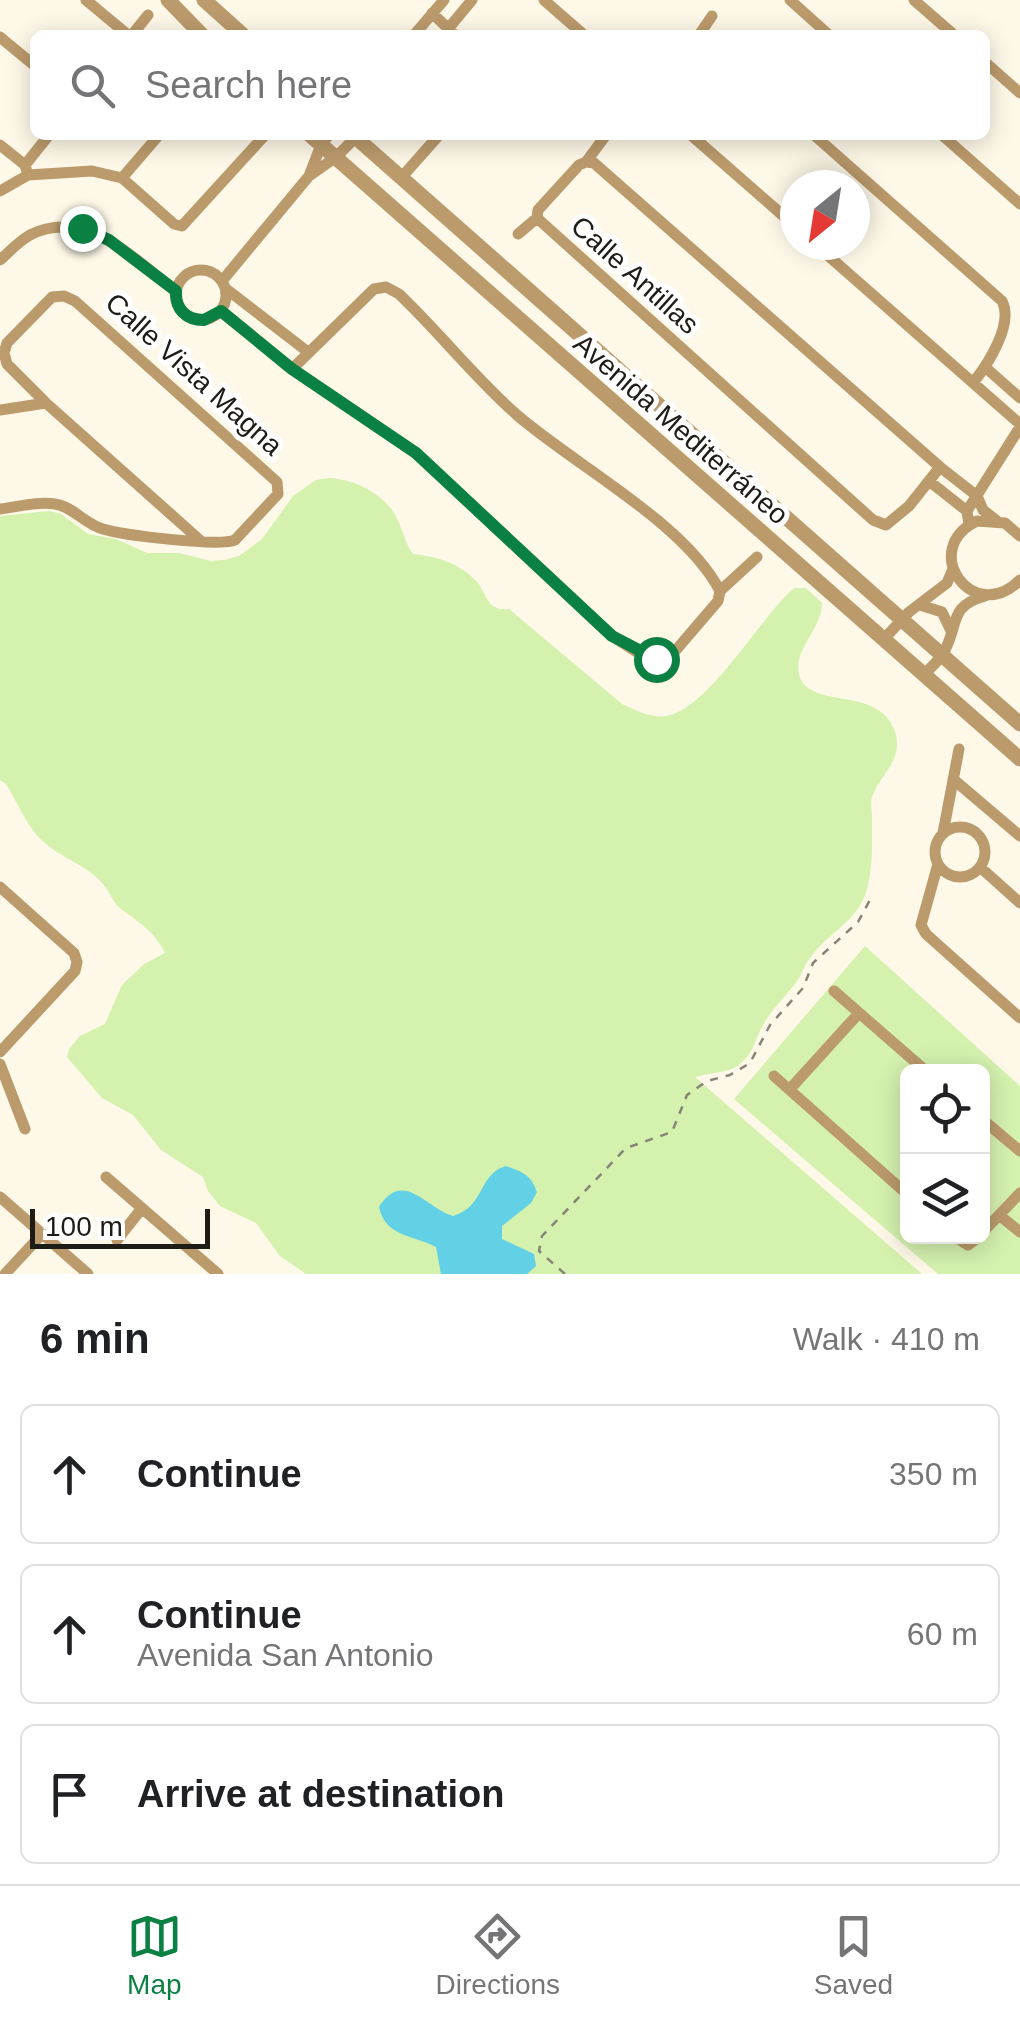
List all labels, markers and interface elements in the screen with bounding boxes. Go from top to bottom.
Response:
search box [30,30,990,140]
icon: search [65,58,120,113]
text: Search here [145,64,352,106]
north arrow [780,170,870,260]
route end [60,206,106,252]
street label: Calle Antillas [565,210,705,340]
street label: Calle Vista Magna [99,287,289,462]
street label: Avenida Mediterráneo [568,328,794,530]
route start [634,637,680,683]
map controls [900,1064,990,1244]
button: locate [900,1064,990,1154]
button: layers [900,1154,990,1244]
scale bar [30,1204,210,1248]
text: 100 m [45,1211,123,1242]
text: 6 min [40,1315,150,1362]
text: Walk · 410 m [793,1321,980,1357]
icon: ahead [42,1447,97,1502]
text: Continue [137,1453,302,1495]
text: 350 m [889,1456,978,1492]
text: Continue [137,1594,302,1636]
icon: ahead [42,1607,97,1662]
text: 60 m [907,1616,978,1652]
text: Avenida San Antonio [137,1637,434,1673]
icon: arrive [42,1767,97,1822]
text: Arrive at destination [137,1773,504,1815]
tab: Map [127,1909,182,2001]
tab: Directions [436,1909,560,2001]
tab: Saved [814,1909,893,2001]

